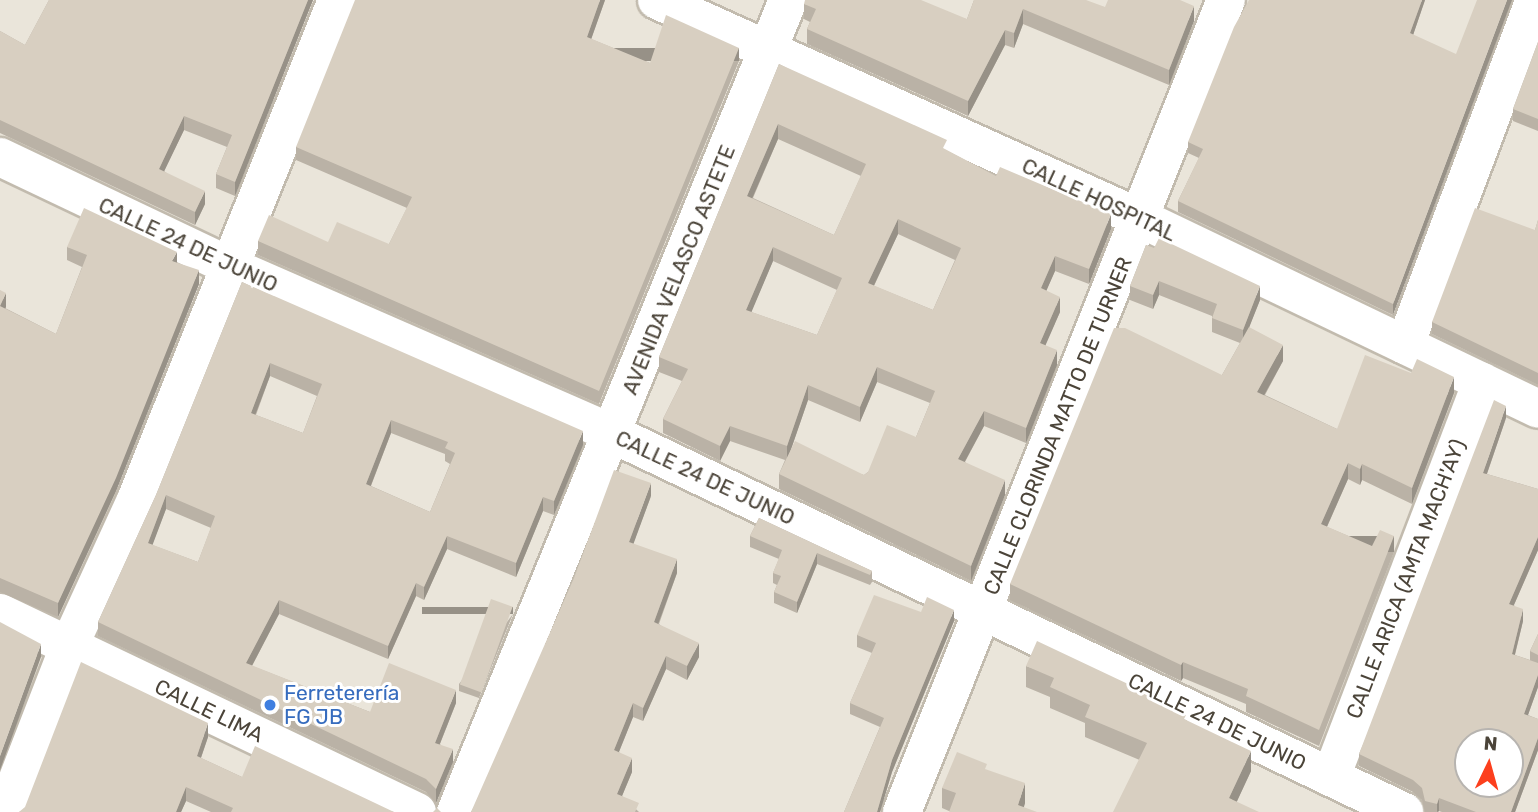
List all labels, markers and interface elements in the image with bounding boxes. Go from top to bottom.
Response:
street label: AVENIDA VELASCO ASTETE [617,141,741,399]
street label: CALLE HOSPITAL [1018,153,1180,247]
street label: CALLE 24 DE JUNIO [94,192,282,298]
street label: CALLE CLORINDA MATTO DE TURNER [978,253,1138,599]
street label: CALLE 24 DE JUNIO [611,425,799,531]
street label: CALLE ARICA (AMTA MACH'AY) [1341,435,1471,723]
street label: CALLE 24 DE JUNIO [1124,668,1310,776]
street label: CALLE LIMA [151,674,267,748]
place label: Ferreterería FG JB [284,680,399,730]
marker: Ferreterería FG JB [262,697,278,713]
north arrow [1454,728,1524,798]
text: N [1483,732,1499,756]

